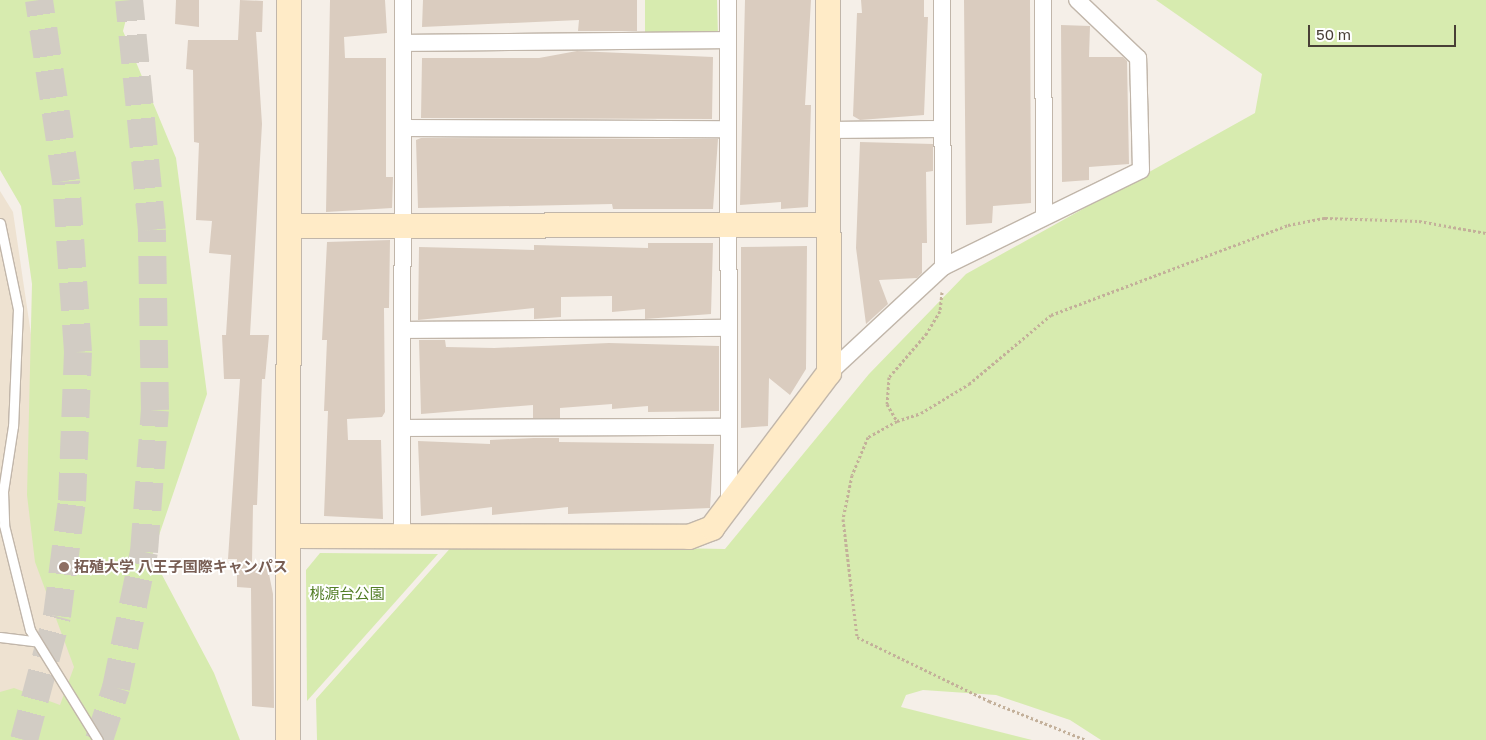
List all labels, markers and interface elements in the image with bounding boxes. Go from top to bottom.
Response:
scale bar [1311,15,1458,47]
text: 50 m [1316,25,1351,43]
place label: 拓殖大学 八王子国際キャンパス [74,558,288,576]
marker: 拓殖大学 八王子国際キャンパス [58,561,70,573]
park label: 桃源台公園 [310,585,384,603]

